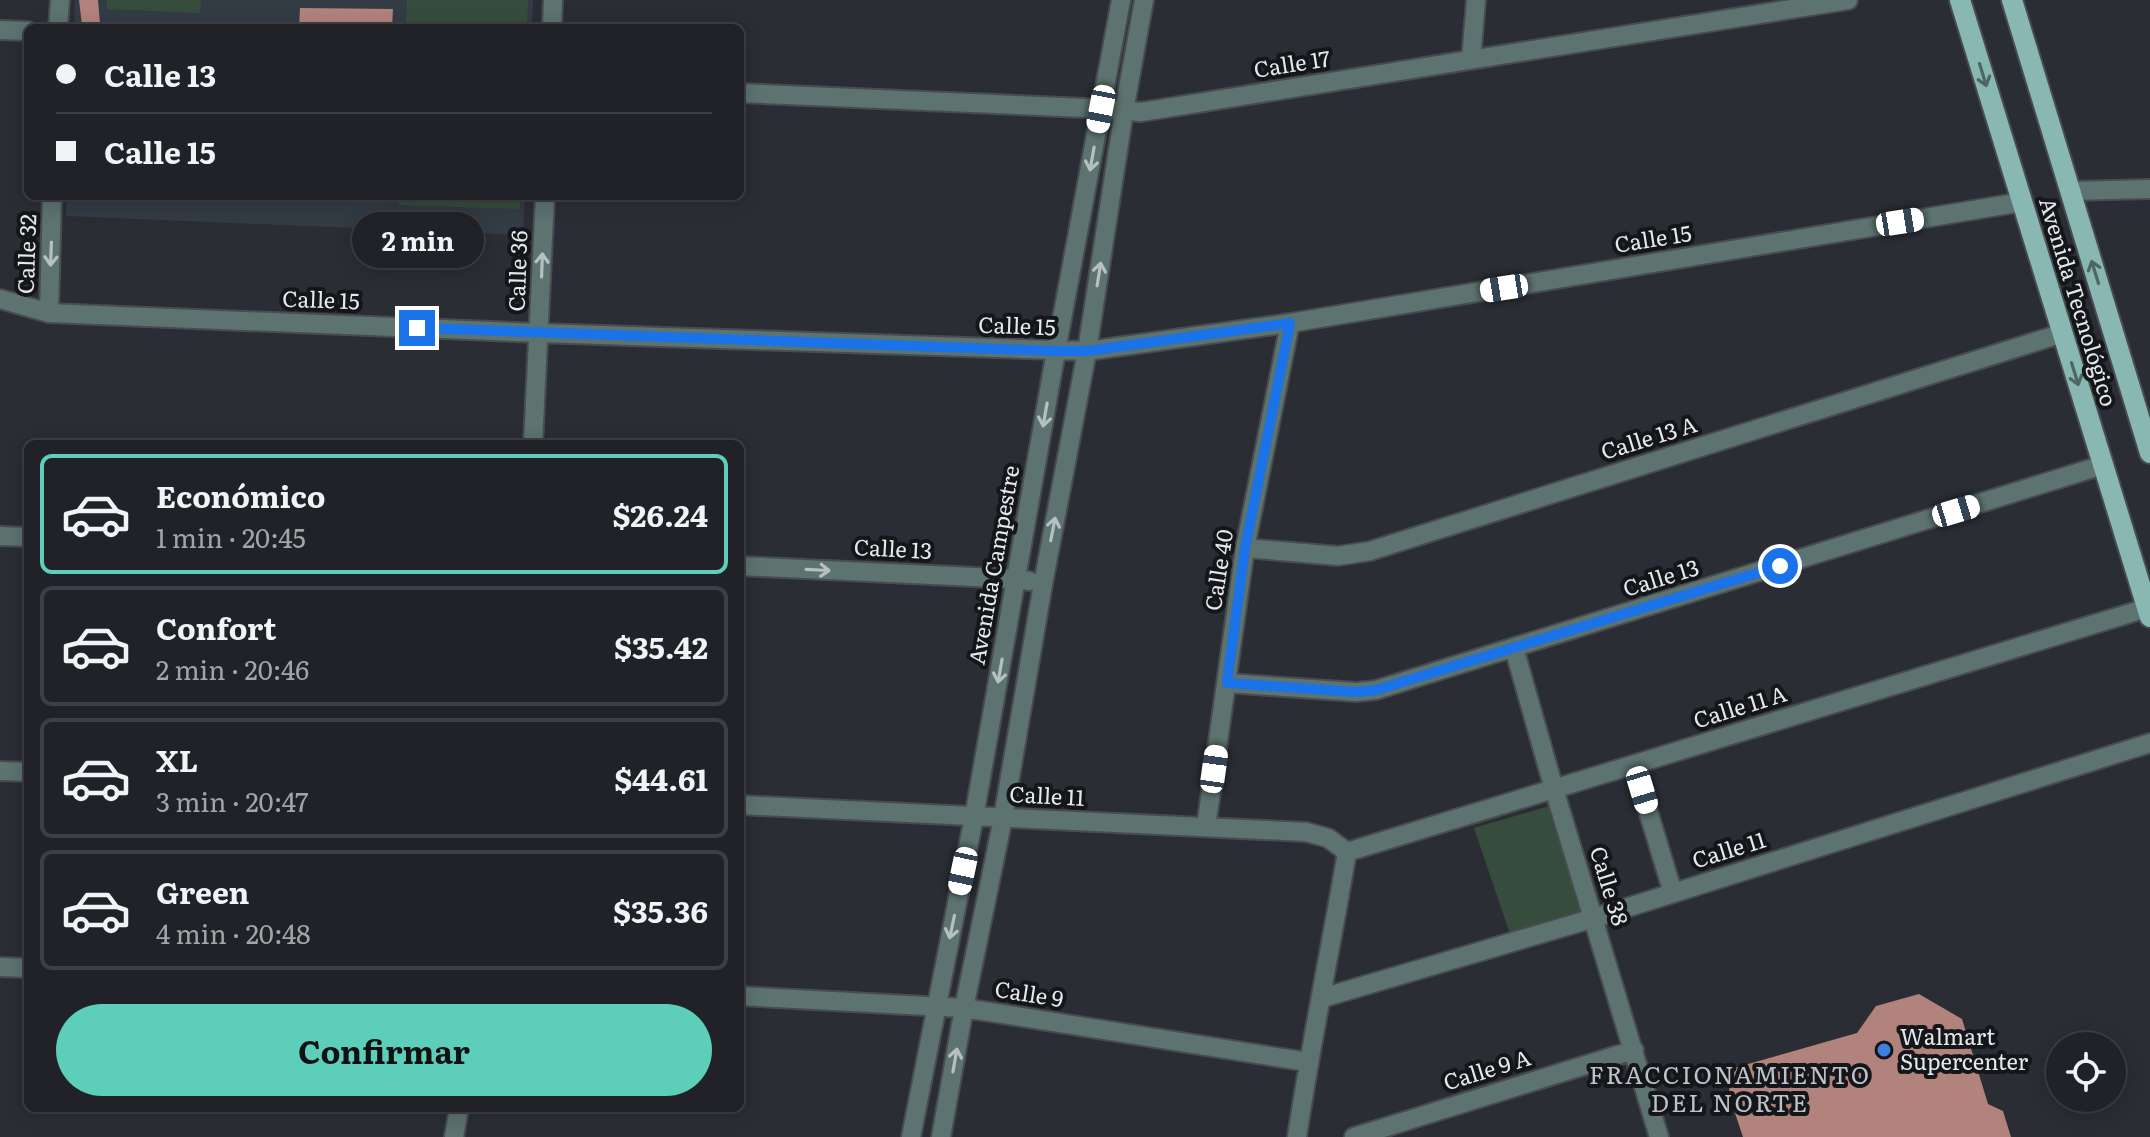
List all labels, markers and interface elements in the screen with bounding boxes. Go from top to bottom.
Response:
street label: Calle 17 [1251,40,1332,85]
text: Calle 13 [104,52,216,96]
one-way arrow [1976,61,1991,87]
car [1085,83,1117,135]
text: Calle 15 [104,129,216,173]
one-way arrow [1083,146,1098,172]
street label: Avenida Tecnológico [2032,193,2127,410]
car [1874,206,1926,238]
callout: 2 min [351,212,483,268]
street label: Calle 32 [8,214,43,294]
street label: Calle 15 [1612,215,1694,260]
text: 2 min [382,220,454,259]
street label: Calle 36 [499,230,534,312]
one-way arrow [43,240,58,267]
one-way arrow [535,252,550,279]
one-way arrow [2086,259,2101,284]
one-way arrow [1092,261,1107,287]
car [1478,272,1530,304]
street label: Calle 15 [282,281,360,316]
street label: Calle 15 [978,307,1056,342]
route end [399,310,435,346]
one-way arrow [2069,361,2083,386]
one-way arrow [1037,402,1052,427]
street label: Calle 13 A [1596,406,1701,467]
street label: Avenida Campestre [959,463,1026,667]
text: Económico [156,473,325,517]
icon: car [60,478,132,550]
text: $26.24 [612,492,708,536]
car [1930,493,1982,529]
text: 1 min · 20:45 [156,517,306,556]
one-way arrow [1046,517,1061,543]
street label: Calle 40 [1195,527,1240,613]
street label: Calle 13 [853,529,933,566]
route start [1762,548,1798,584]
street label: Calle 13 [1618,549,1703,604]
one-way arrow [804,562,831,577]
text: Confort [156,605,277,649]
icon: car [60,610,132,682]
text: $35.42 [614,624,708,668]
text: 2 min · 20:46 [156,649,309,688]
one-way arrow [992,658,1007,683]
street label: Calle 11 A [1689,676,1790,735]
text: XL [156,737,198,781]
icon: car [60,742,132,814]
car [1199,744,1229,794]
text: $44.61 [614,756,708,800]
car [1624,764,1660,816]
street label: Calle 11 [1009,776,1086,813]
text: 3 min · 20:47 [156,781,308,820]
street label: Calle 11 [1688,822,1769,875]
street label: Calle 38 [1583,842,1638,929]
car [946,845,980,897]
text: Green [156,869,249,913]
icon: car [60,874,132,946]
text: $35.36 [613,888,708,932]
text: 4 min · 20:48 [156,913,311,952]
one-way arrow [943,913,958,939]
street label: Calle 9 [993,971,1066,1014]
button: Confirmar [56,1004,712,1096]
place label: Walmart Supercenter [1900,1019,2029,1077]
map controls [2046,1032,2126,1112]
button: locate [2046,1032,2126,1112]
street label: Calle 9 A [1439,1040,1534,1097]
marker: Walmart Supercenter [1875,1041,1893,1059]
one-way arrow [948,1048,963,1074]
district label: FRACCIONAMIENTO DEL NORTE [1589,1056,1871,1119]

